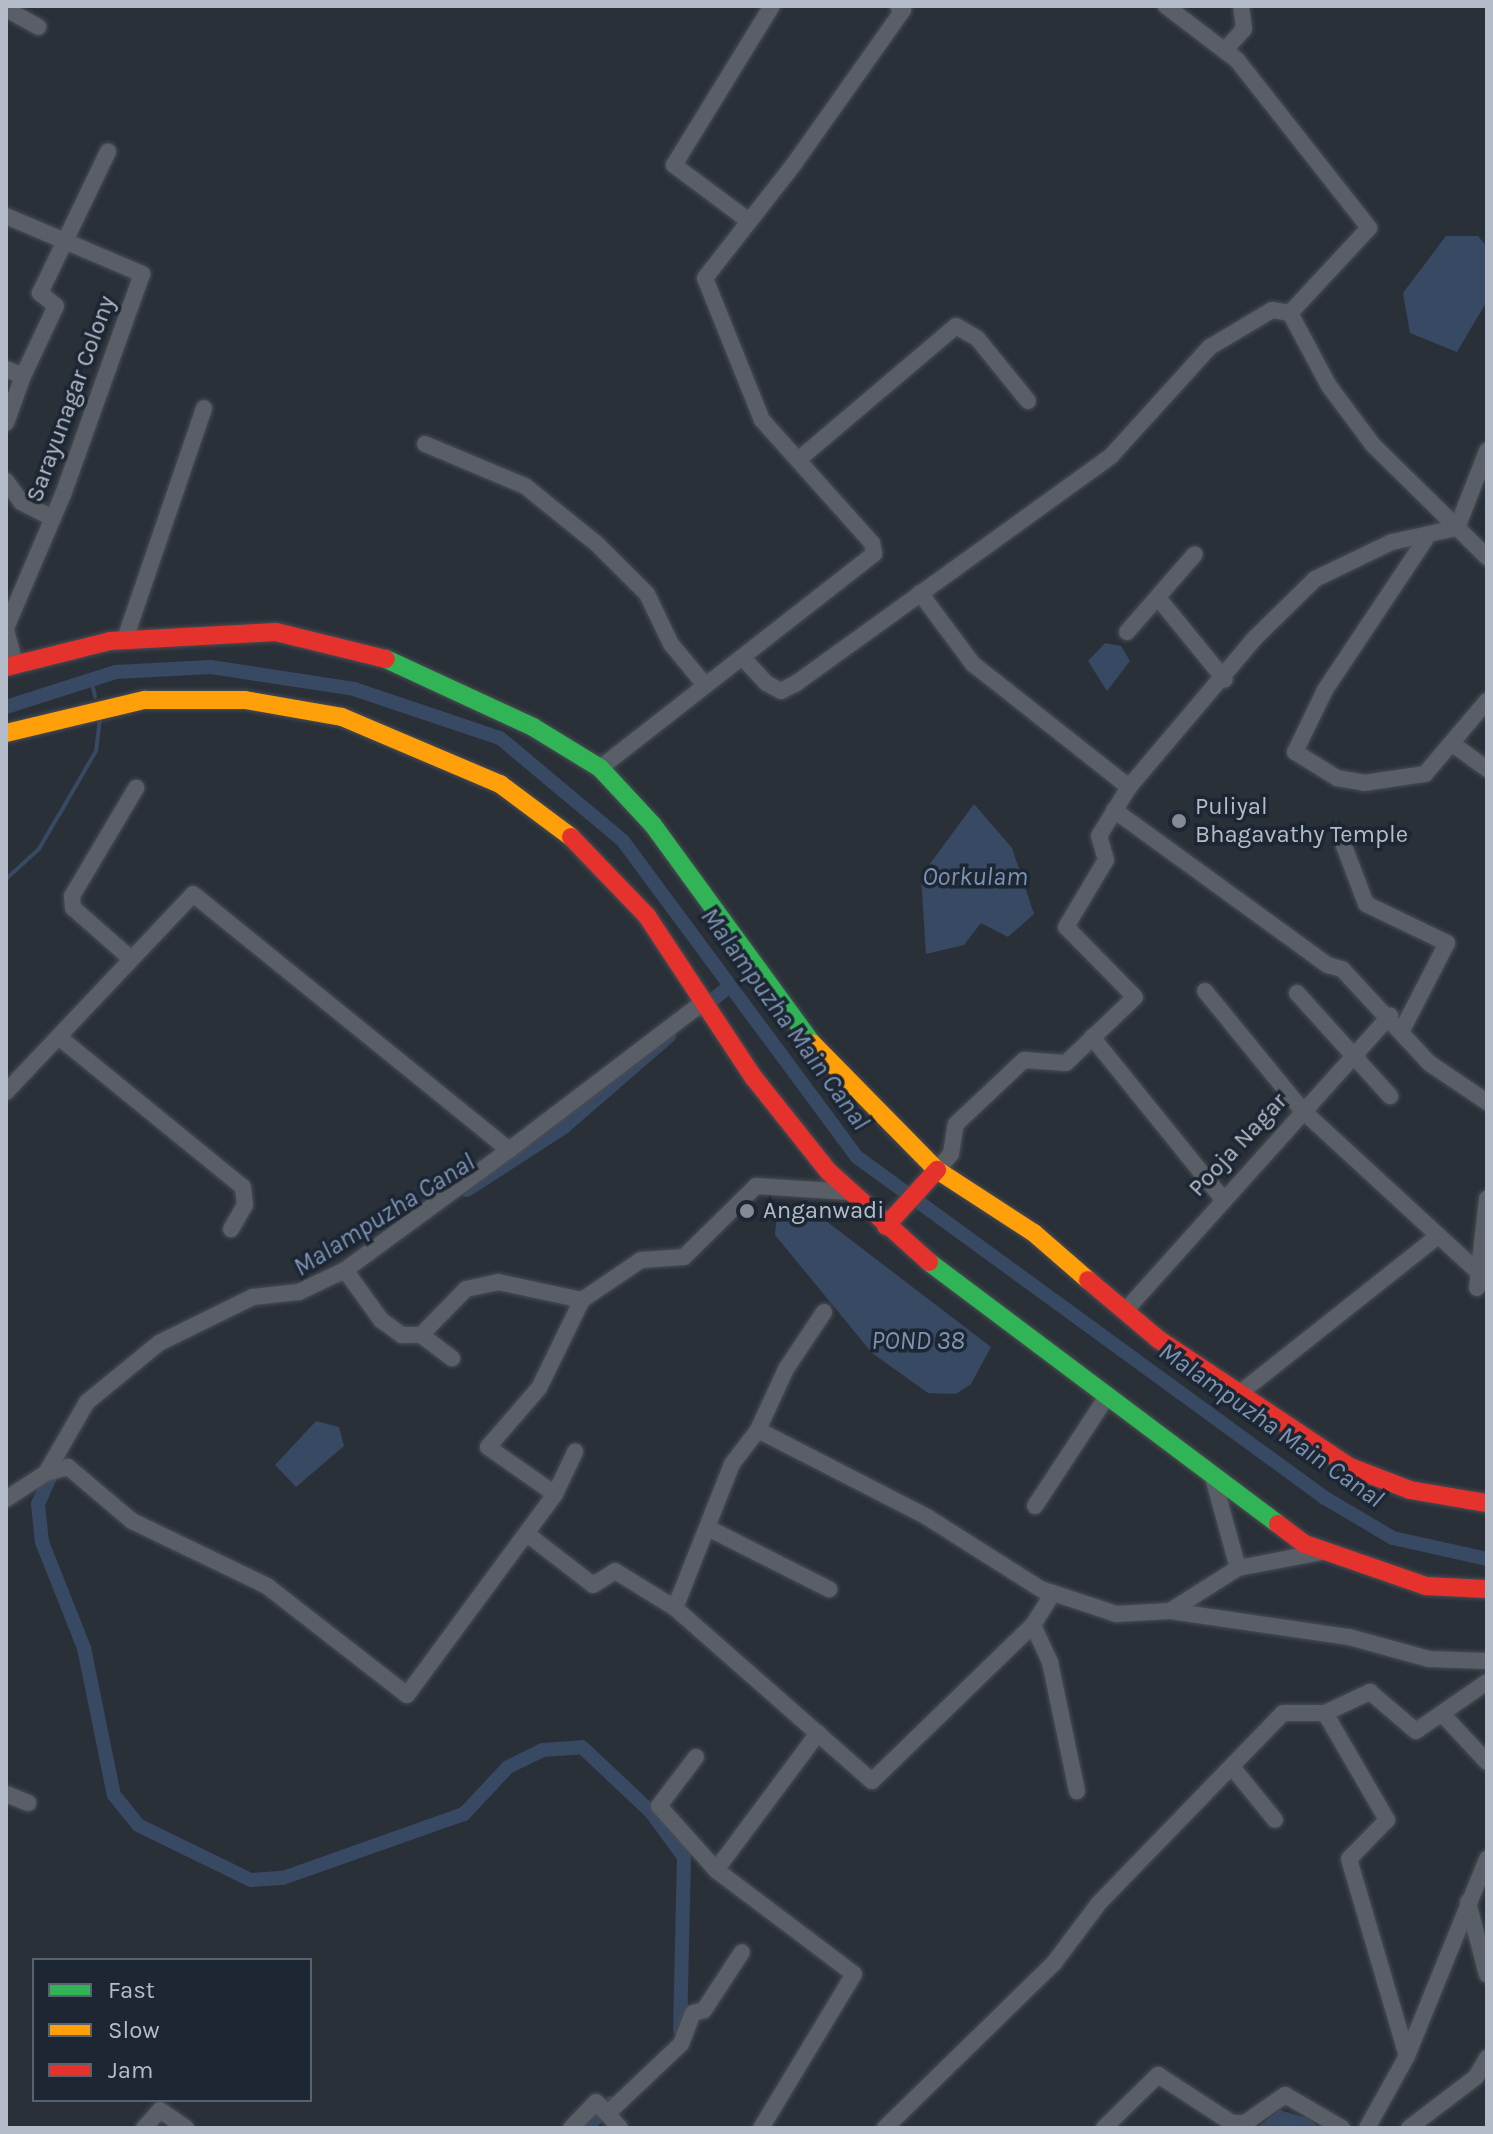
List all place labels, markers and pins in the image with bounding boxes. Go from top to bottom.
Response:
place label: Puliyal Bhagavathy Temple [1195,793,1408,849]
marker: Puliyal Bhagavathy Temple [1170,812,1188,830]
place label: Anganwadi [763,1197,884,1225]
marker: Anganwadi [738,1202,756,1220]

